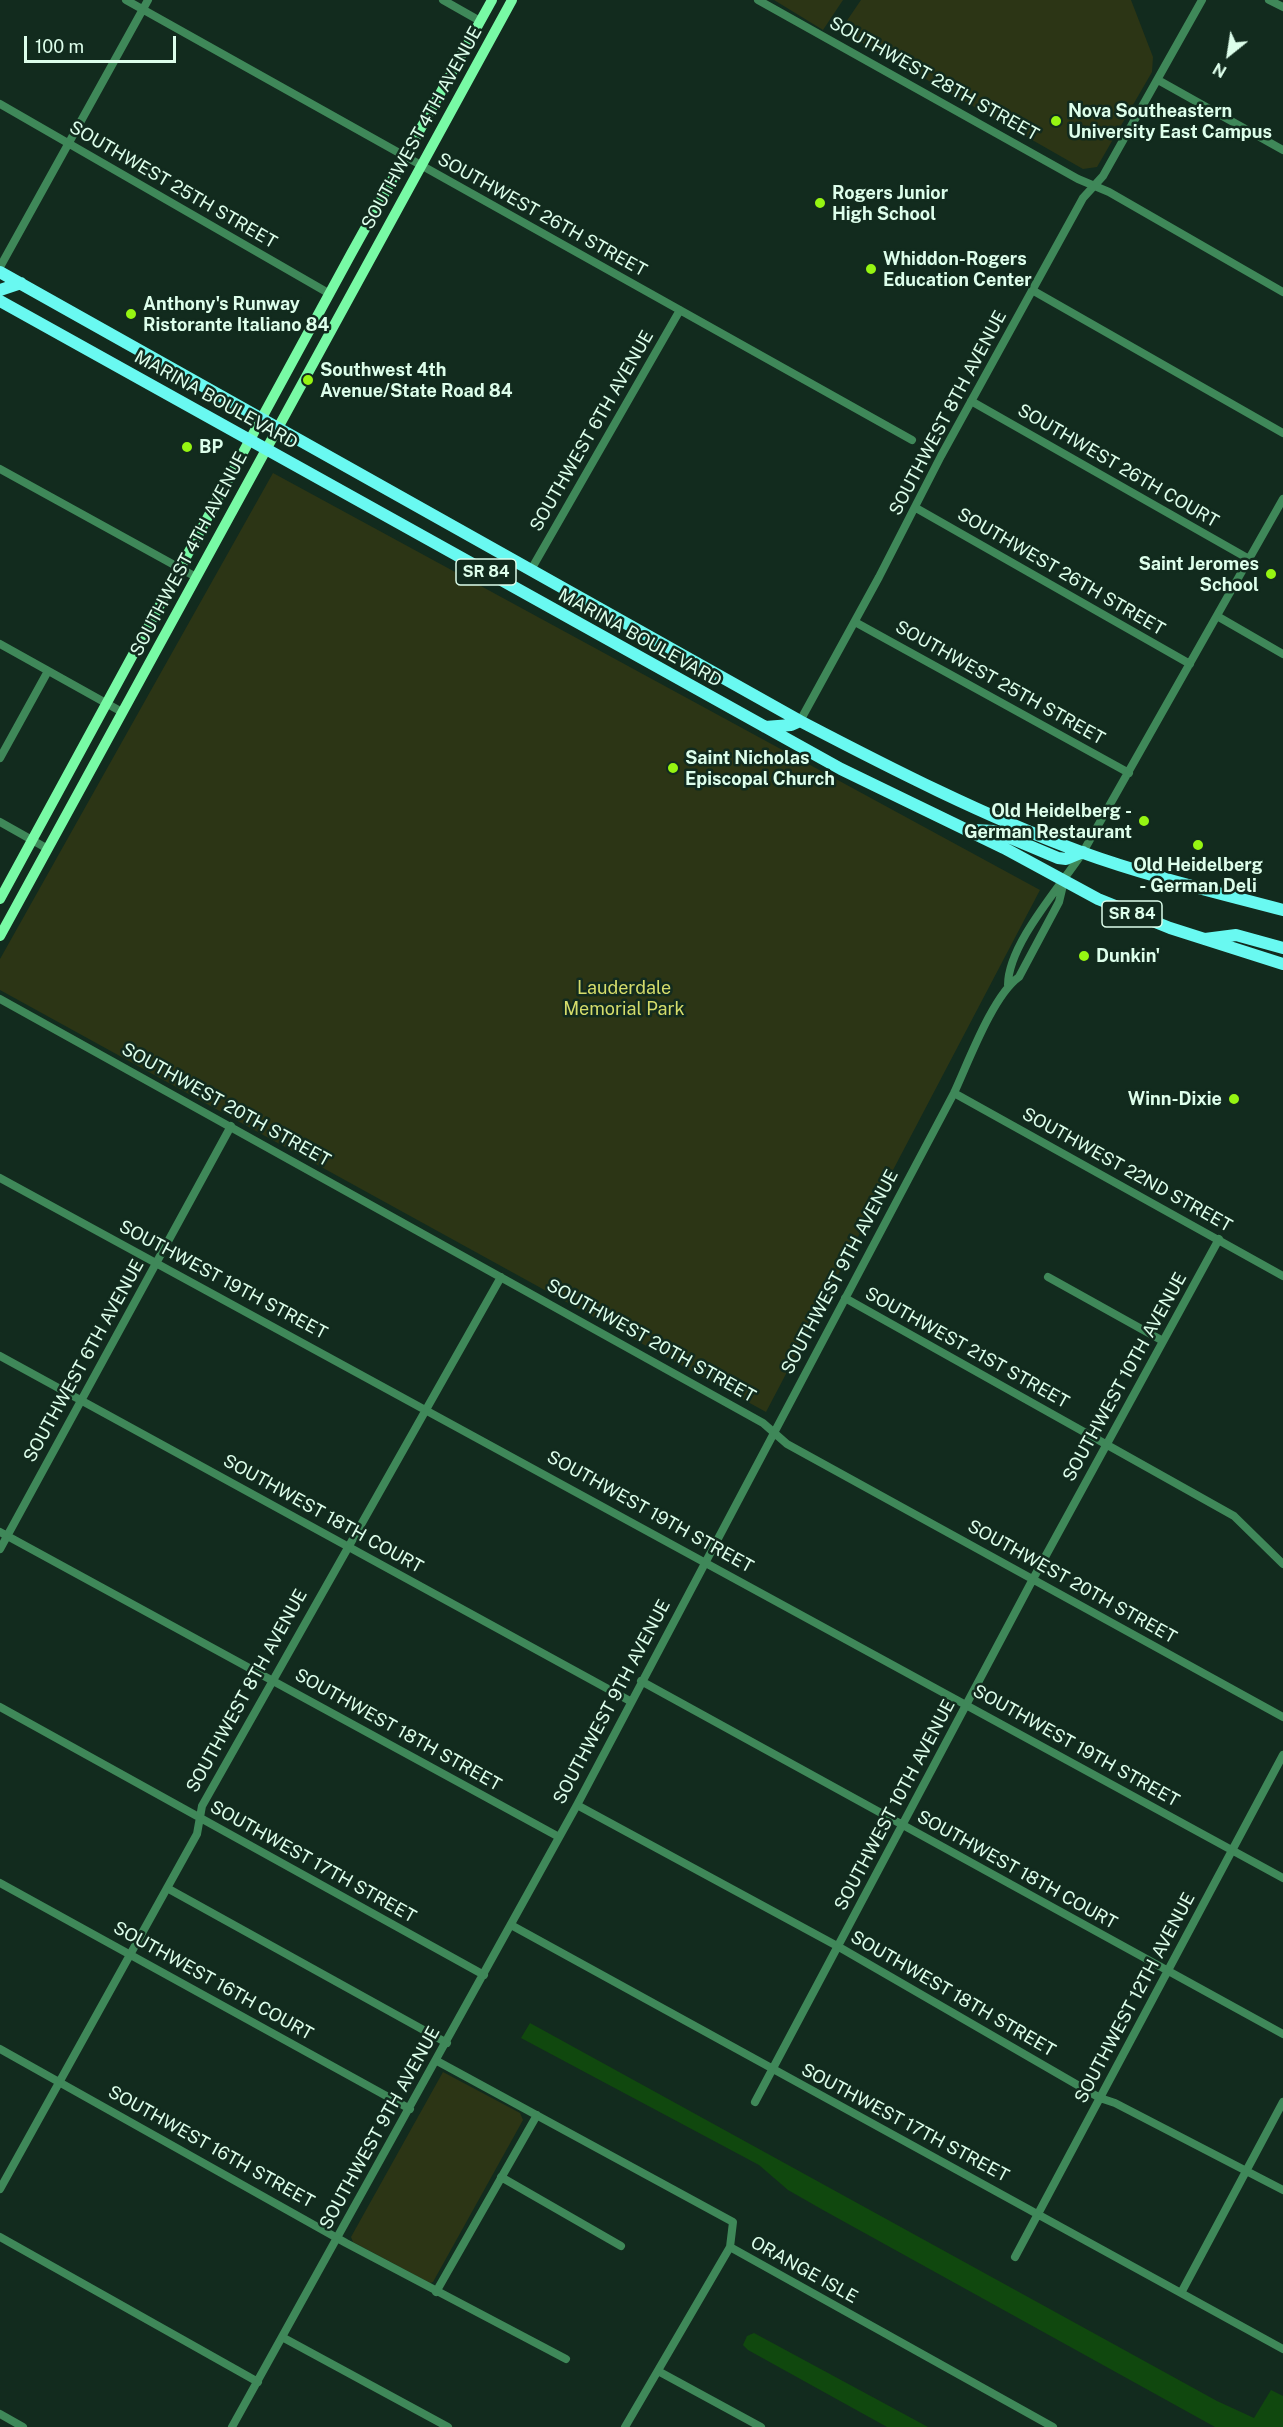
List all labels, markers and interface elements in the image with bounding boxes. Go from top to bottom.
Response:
street label: SOUTHWEST 28TH STREET [825,12,1043,146]
street label: SOUTHWEST 4TH AVENUE [357,23,487,233]
scale bar [27,24,178,62]
north arrow [1199,24,1259,84]
text: 100 m [35,36,84,57]
text: N [1210,59,1230,81]
place label: Nova Southeastern University East Campus [1068,100,1272,142]
marker: Nova Southeastern University East Campus [1049,114,1063,128]
street label: SOUTHWEST 25TH STREET [65,117,281,253]
street label: SOUTHWEST 26TH STREET [434,148,650,282]
place label: Rogers Junior High School [832,182,948,224]
marker: Rogers Junior High School [813,196,827,210]
place label: Whiddon-Rogers Education Center [883,248,1032,290]
marker: Whiddon-Rogers Education Center [864,262,878,276]
place label: Anthony's Runway Ristorante Italiano 84 [143,293,329,336]
marker: Anthony's Runway Ristorante Italiano 84 [124,307,138,321]
street label: SOUTHWEST 8TH AVENUE [885,307,1011,519]
street label: SOUTHWEST 6TH AVENUE [526,327,658,535]
street label: MARINA BOULEVARD [131,346,301,454]
place label: Southwest 4th Avenue/State Road 84 [320,359,513,401]
marker: Southwest 4th Avenue/State Road 84 [301,373,315,387]
street label: SOUTHWEST 26TH COURT [1014,400,1222,532]
place label: BP [199,436,223,458]
marker: BP [180,440,194,454]
street label: SOUTHWEST 4TH AVENUE [126,448,252,660]
street label: SOUTHWEST 26TH STREET [953,504,1169,640]
place label: Saint Jeromes School [1138,553,1259,596]
road number: SR 84 [456,559,516,585]
marker: Saint Jeromes School [1264,567,1278,581]
street label: MARINA BOULEVARD [555,584,725,692]
street label: SOUTHWEST 25TH STREET [891,616,1109,750]
place label: Saint Nicholas Episcopal Church [685,747,835,789]
marker: Saint Nicholas Episcopal Church [666,761,680,775]
place label: Old Heidelberg - German Restaurant [964,800,1132,842]
marker: Old Heidelberg - German Restaurant [1137,814,1151,828]
marker: Old Heidelberg - German Deli [1191,838,1205,852]
place label: Old Heidelberg - German Deli [1133,854,1263,896]
road number: SR 84 [1102,901,1162,927]
place label: Dunkin' [1096,945,1160,967]
marker: Dunkin' [1077,949,1091,963]
park label: Lauderdale Memorial Park [563,977,685,1020]
street label: SOUTHWEST 20TH STREET [118,1038,334,1172]
place label: Winn-Dixie [1128,1088,1222,1110]
marker: Winn-Dixie [1227,1092,1241,1106]
street label: SOUTHWEST 22ND STREET [1018,1103,1236,1237]
street label: SOUTHWEST 9TH AVENUE [777,1166,903,1378]
street label: SOUTHWEST 19TH STREET [115,1216,331,1344]
street label: SOUTHWEST 6TH AVENUE [19,1256,149,1466]
street label: SOUTHWEST 10TH AVENUE [1058,1269,1192,1485]
street label: SOUTHWEST 20TH STREET [543,1274,759,1408]
street label: SOUTHWEST 21ST STREET [861,1283,1073,1413]
street label: SOUTHWEST 19TH STREET [543,1446,757,1578]
street label: SOUTHWEST 18TH COURT [219,1450,427,1578]
street label: SOUTHWEST 20TH STREET [964,1515,1180,1649]
street label: SOUTHWEST 8TH AVENUE [182,1586,312,1796]
street label: SOUTHWEST 9TH AVENUE [549,1596,675,1808]
street label: SOUTHWEST 18TH STREET [291,1664,505,1796]
street label: SOUTHWEST 19TH STREET [969,1680,1183,1812]
street label: SOUTHWEST 10TH AVENUE [830,1696,960,1914]
street label: SOUTHWEST 17TH STREET [206,1796,420,1928]
street label: SOUTHWEST 18TH COURT [913,1806,1121,1934]
street label: SOUTHWEST 12TH AVENUE [1070,1889,1200,2107]
street label: SOUTHWEST 16TH COURT [109,1917,317,2045]
street label: SOUTHWEST 18TH STREET [847,1926,1059,2062]
street label: SOUTHWEST 9TH AVENUE [315,2023,445,2233]
street label: SOUTHWEST 17TH STREET [797,2059,1013,2187]
street label: SOUTHWEST 16TH STREET [104,2081,318,2213]
street label: ORANGE ISLE [747,2232,861,2308]

